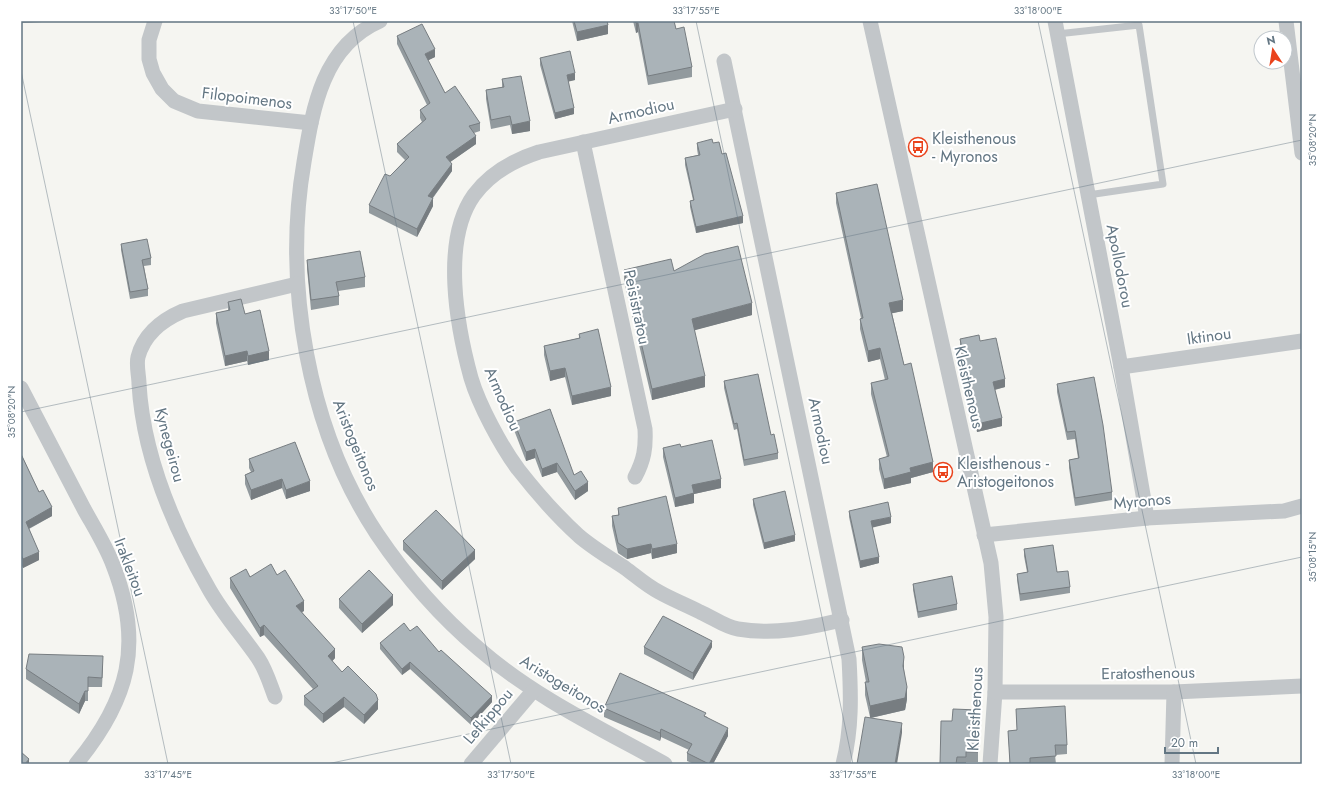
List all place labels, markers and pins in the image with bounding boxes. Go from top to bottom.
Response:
place label: Kleisthenous - Myronos [932,127,1016,168]
bus stop icon: Kleisthenous - Myronos [907,136,929,158]
place label: Kleisthenous - Aristogeitonos [957,452,1054,493]
bus stop icon: Kleisthenous - Aristogeitonos [932,461,954,483]

